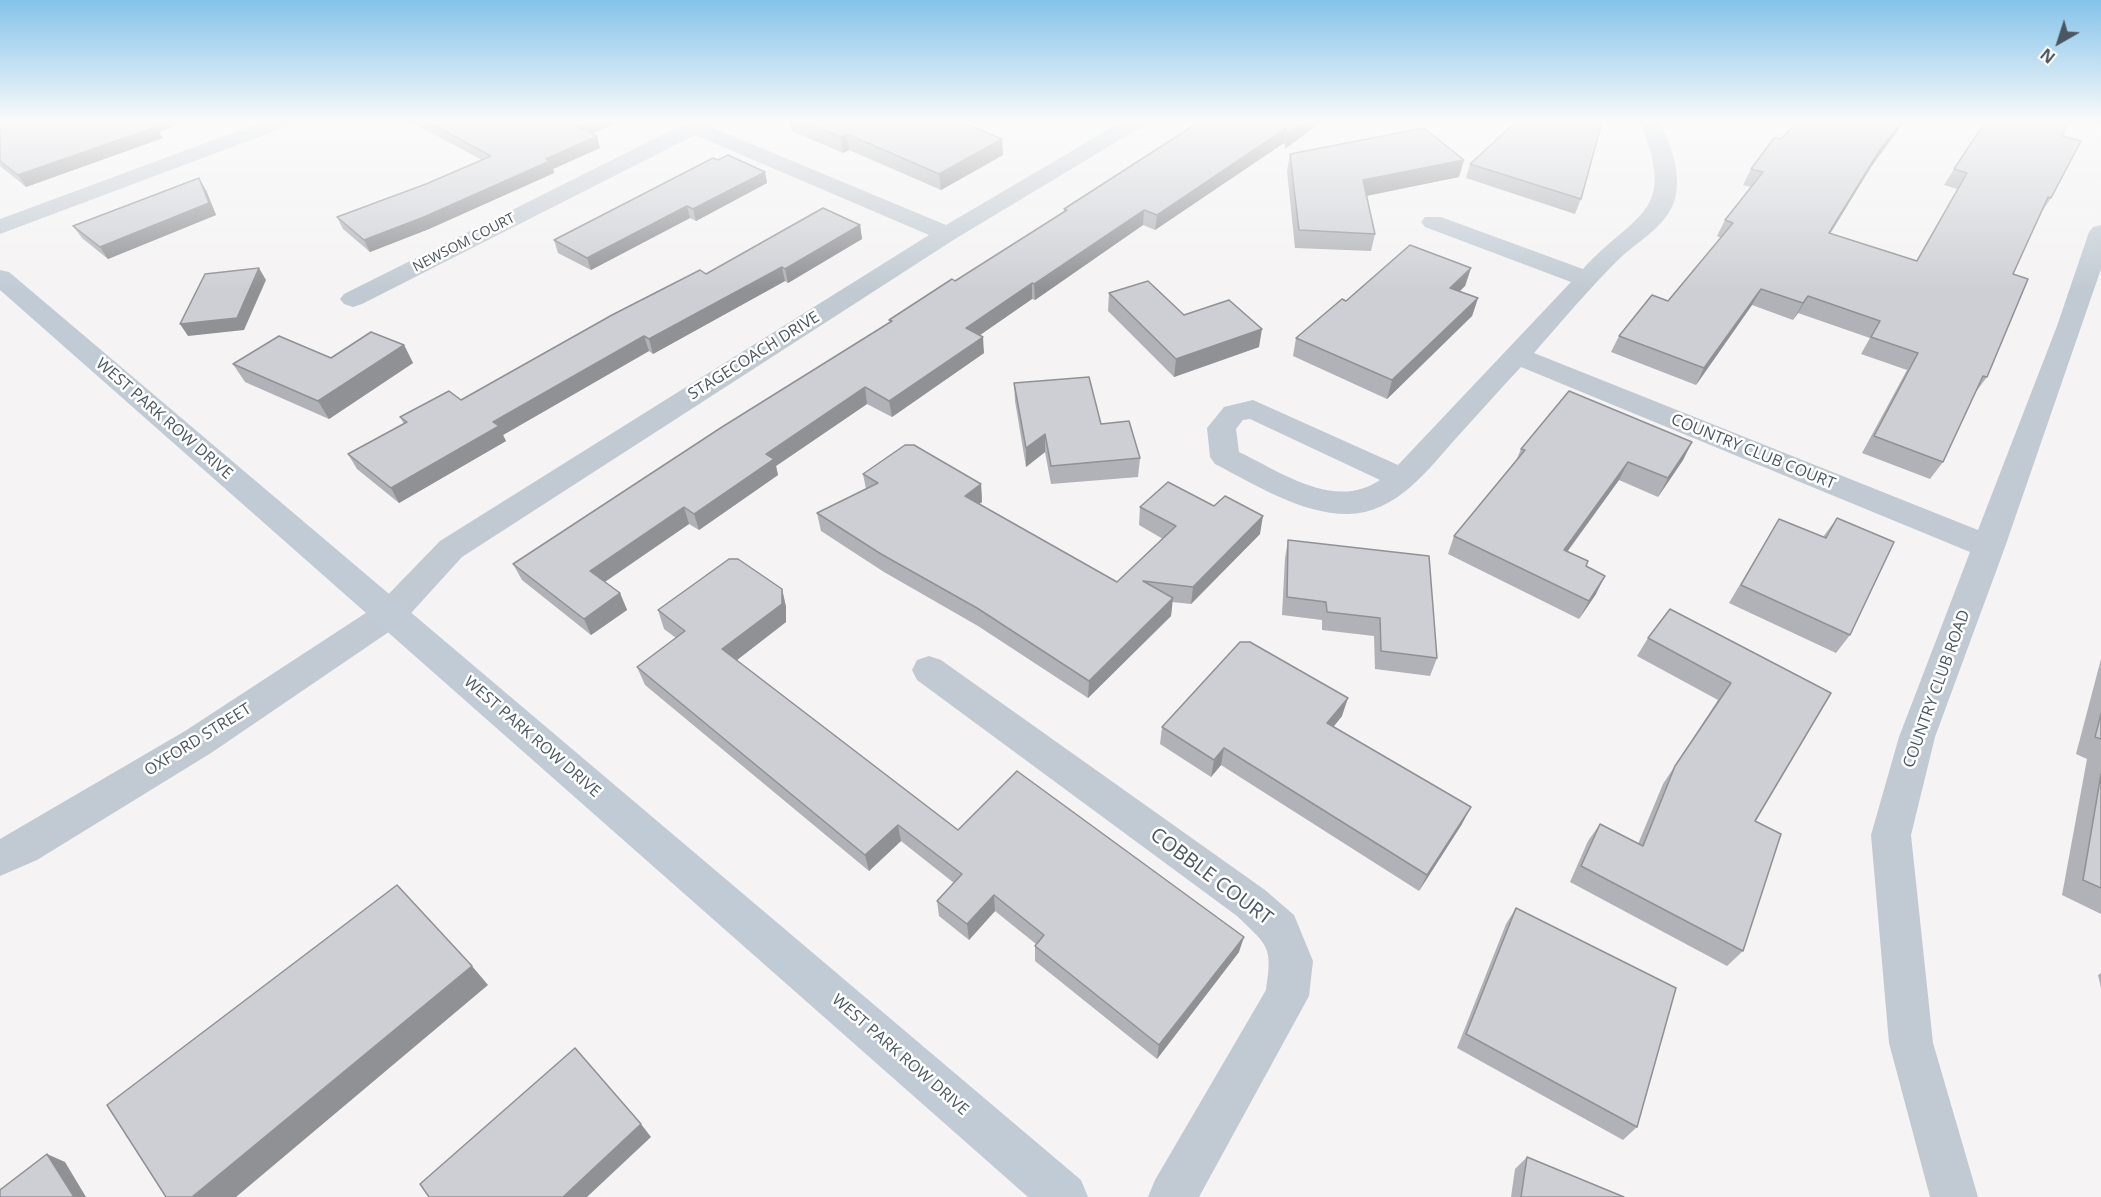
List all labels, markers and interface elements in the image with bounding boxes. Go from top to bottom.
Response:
north arrow [2029,12,2089,72]
text: N [2036,43,2060,69]
street label: NEWSOM COURT [410,210,518,276]
street label: STAGECOACH DRIVE [685,308,823,404]
street label: WEST PARK ROW DRIVE [92,354,236,484]
street label: COUNTRY CLUB COURT [1668,410,1838,494]
street label: COUNTRY CLUB ROAD [1899,607,1975,771]
street label: WEST PARK ROW DRIVE [460,672,604,802]
street label: OXFORD STREET [141,700,255,780]
street label: COBBLE COURT [1145,823,1277,931]
street label: WEST PARK ROW DRIVE [828,990,972,1120]

